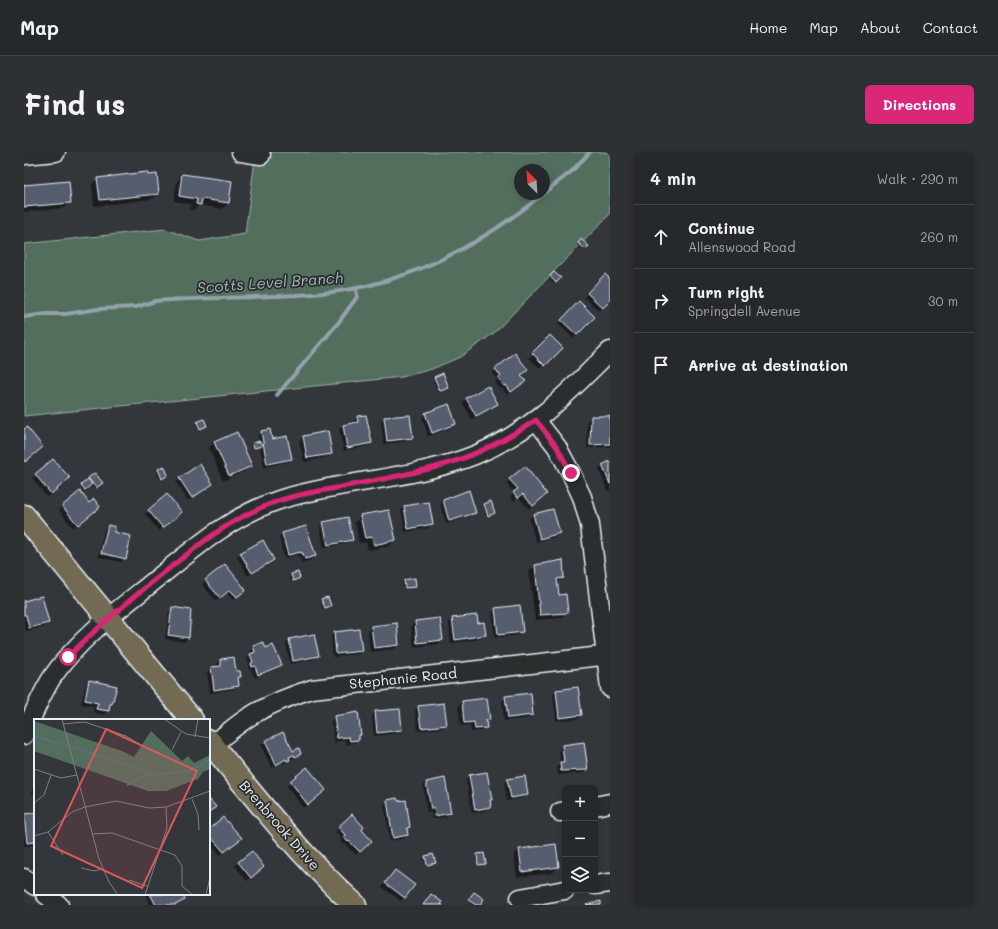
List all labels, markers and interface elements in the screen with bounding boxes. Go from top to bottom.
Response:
text: Map [20,15,59,40]
text: Home [749,18,787,37]
text: Map [809,18,838,37]
text: About [860,18,901,37]
text: Contact [923,18,978,37]
button: Directions [865,85,974,124]
text: Find us [24,86,125,122]
north arrow [514,164,550,200]
text: 4 min [650,167,696,189]
text: Walk · 290 m [877,170,958,187]
text: Continue [688,218,755,238]
icon: ahead [650,226,672,248]
text: 260 m [920,228,958,245]
text: Allenswood Road [688,238,795,255]
water label: Scotts Level Branch [196,267,344,297]
text: Turn right [688,282,765,302]
icon: right [650,290,672,312]
text: 30 m [928,292,958,309]
text: Springdell Avenue [688,302,801,319]
icon: arrive [650,354,672,376]
text: Arrive at destination [688,355,848,375]
route end [562,464,580,482]
route start [59,648,77,666]
street label: Stephanie Road [348,663,458,693]
inset map [34,719,210,895]
street label: Brenbrook Drive [236,776,324,874]
map controls [562,785,598,893]
button: + [562,785,598,821]
button: − [562,821,598,857]
button: layers [562,857,598,893]

